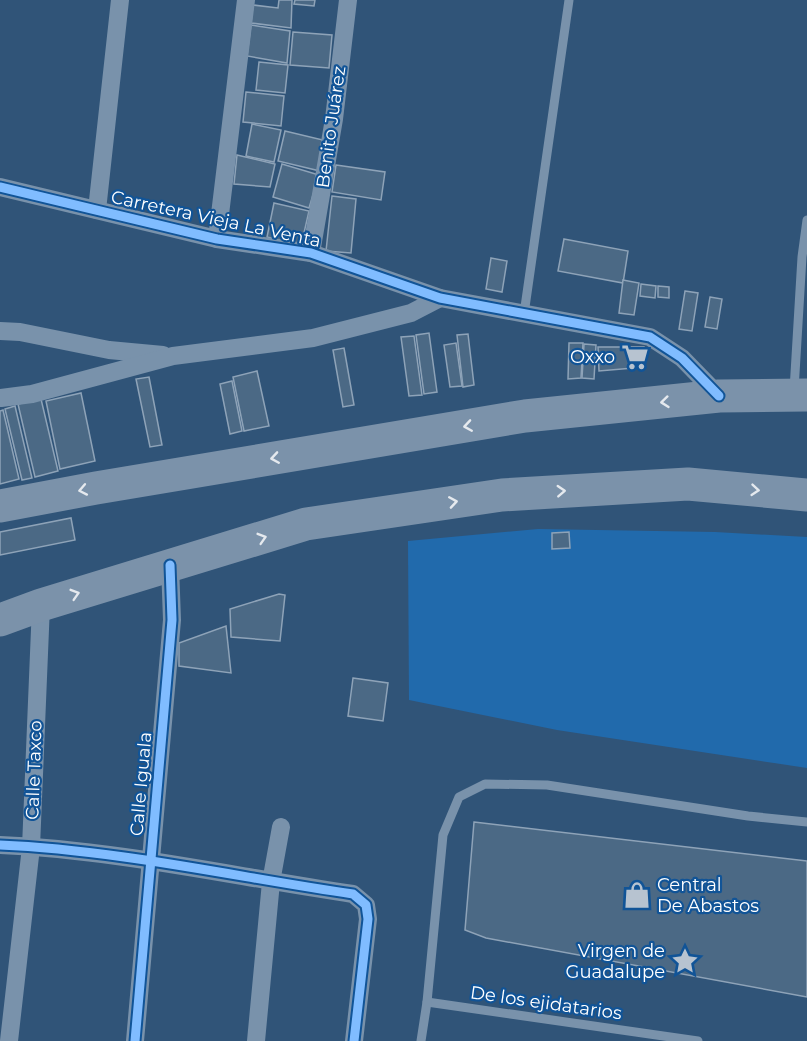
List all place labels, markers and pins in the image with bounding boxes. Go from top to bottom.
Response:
supermarket icon: Oxxo [620,342,650,372]
place label: Oxxo [570,346,615,368]
place label: Central De Abastos [657,874,759,917]
shop icon: Central De Abastos [622,880,652,910]
place label: Virgen de Guadalupe [566,940,665,983]
place icon: Virgen de Guadalupe [670,946,700,976]

